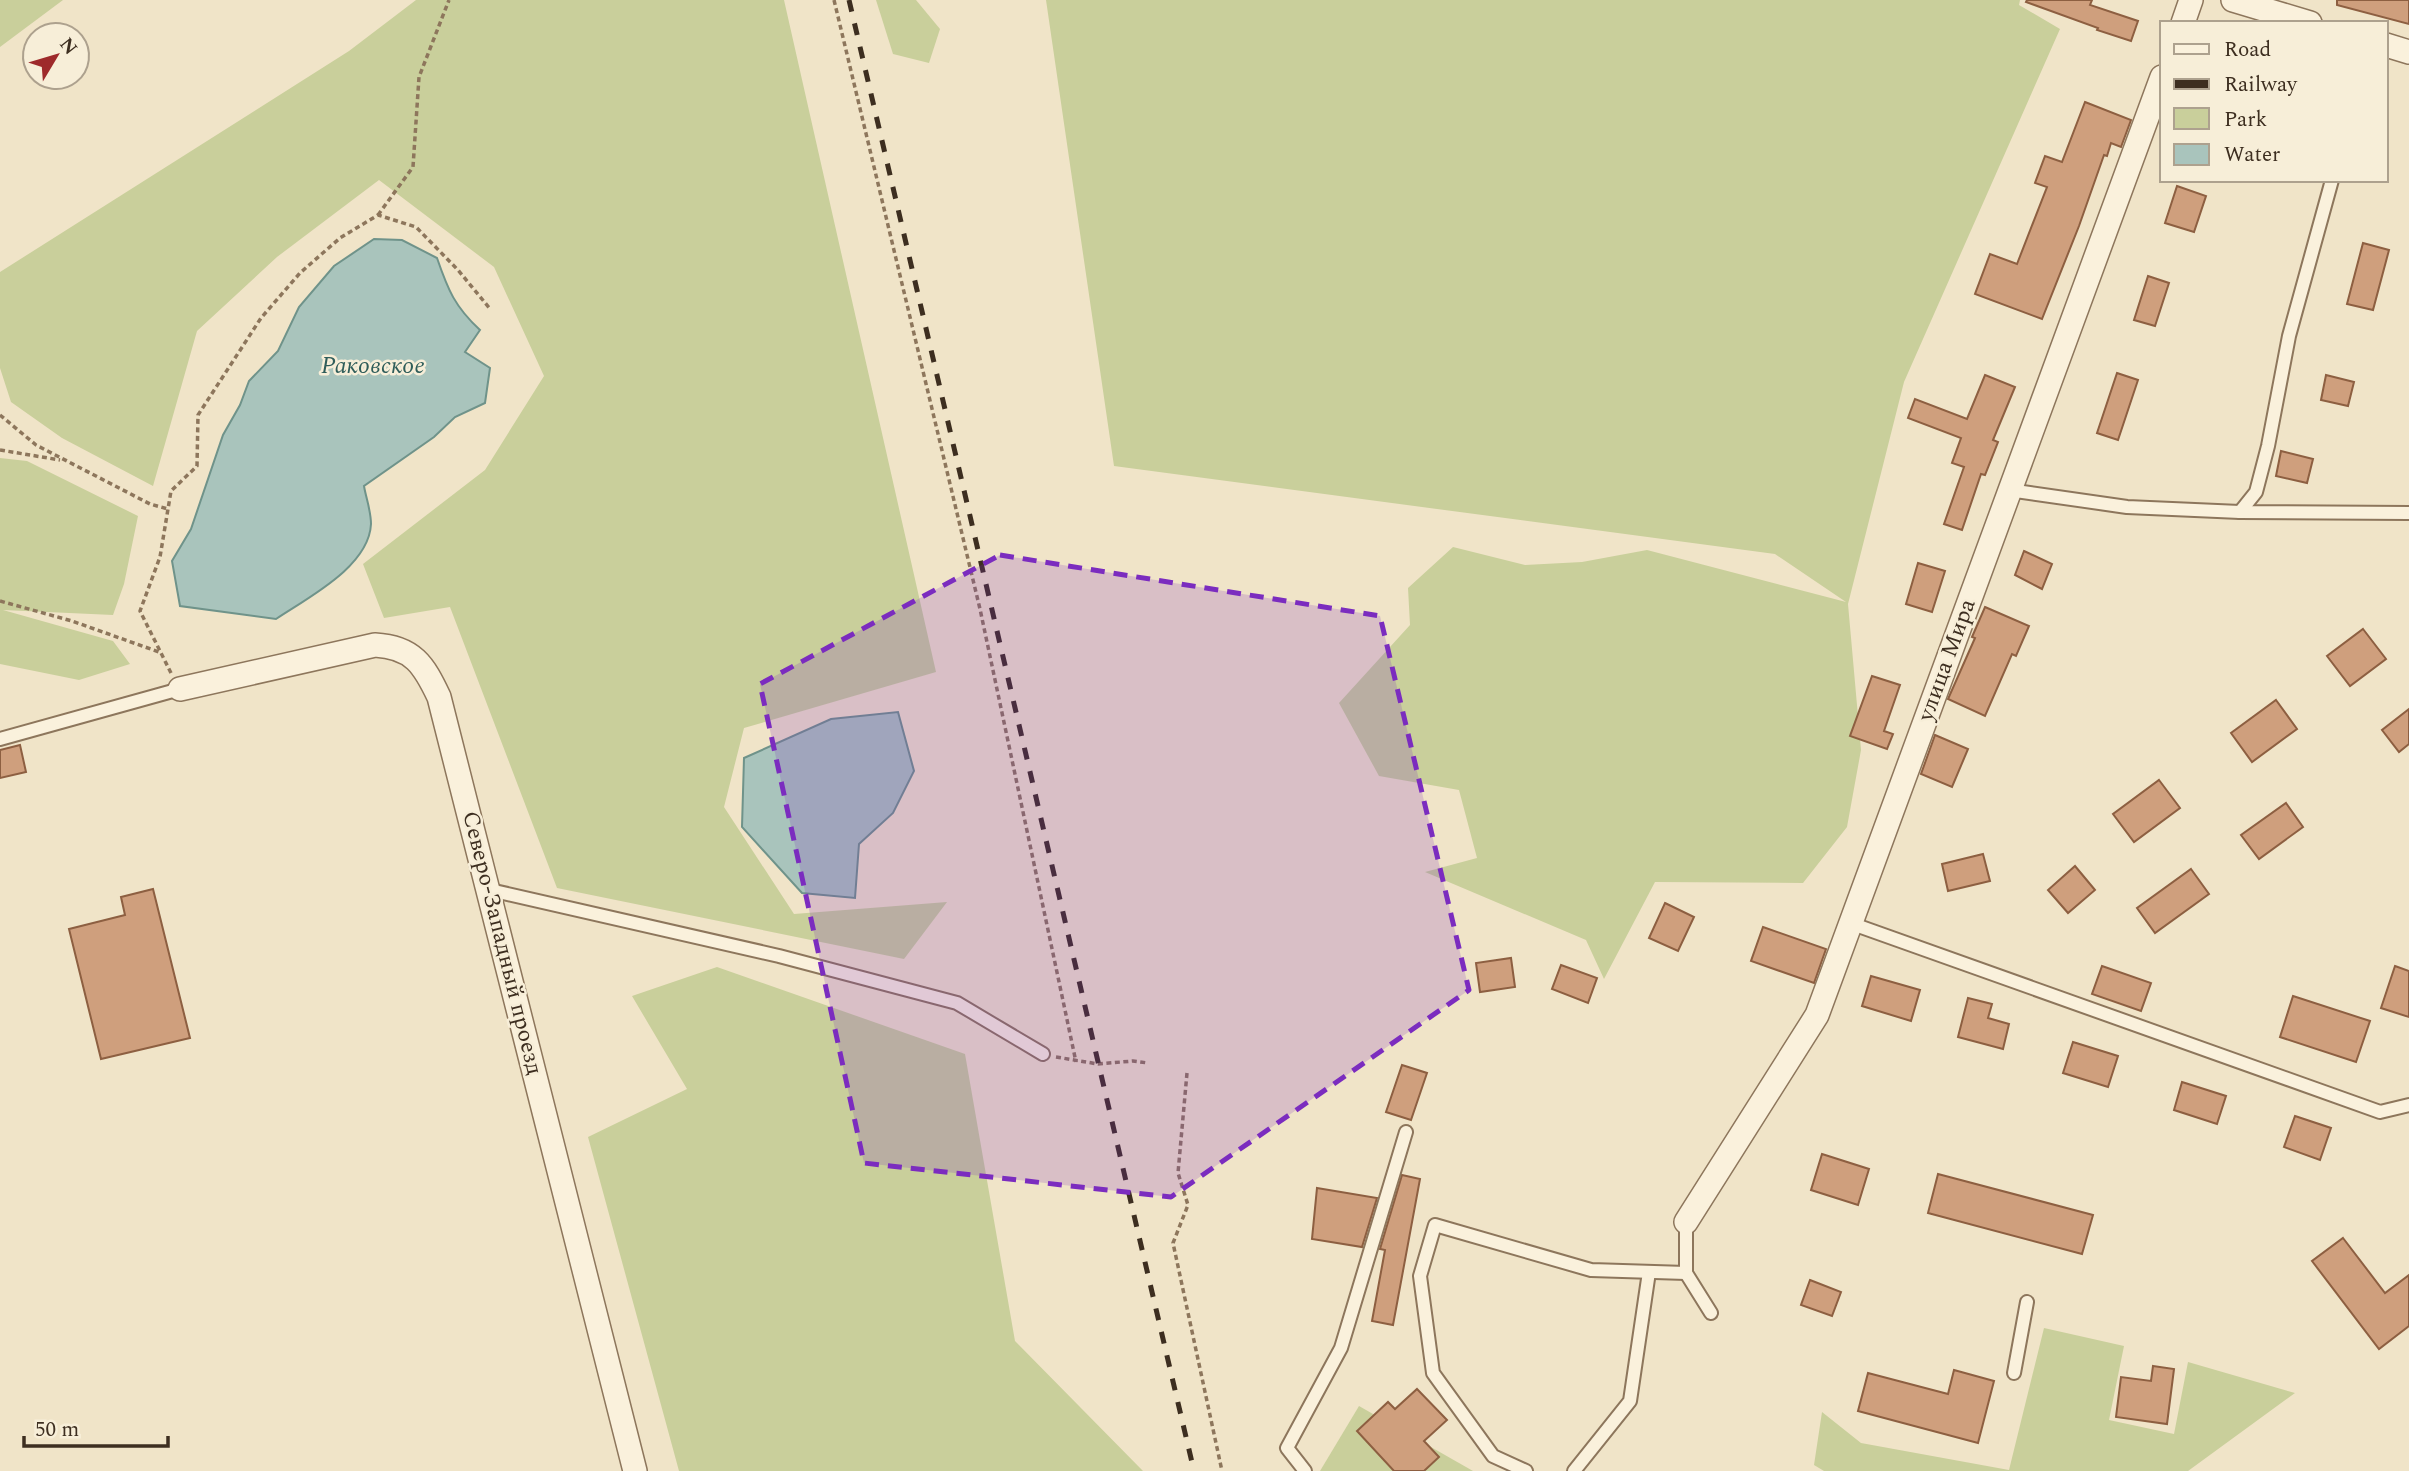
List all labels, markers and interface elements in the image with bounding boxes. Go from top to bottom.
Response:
north arrow [21,21,91,91]
legend [2160,21,2388,182]
text: N [52,31,84,61]
text: Road [2224,34,2271,66]
text: Railway [2224,69,2298,101]
text: Park [2224,104,2268,136]
text: Water [2224,139,2280,171]
water label: Раковское [321,348,425,384]
street label: улица Мира [1908,594,1985,727]
street label: Северо-Западный проезд [452,807,552,1079]
scale bar [24,1404,168,1448]
text: 50 m [35,1414,79,1446]

